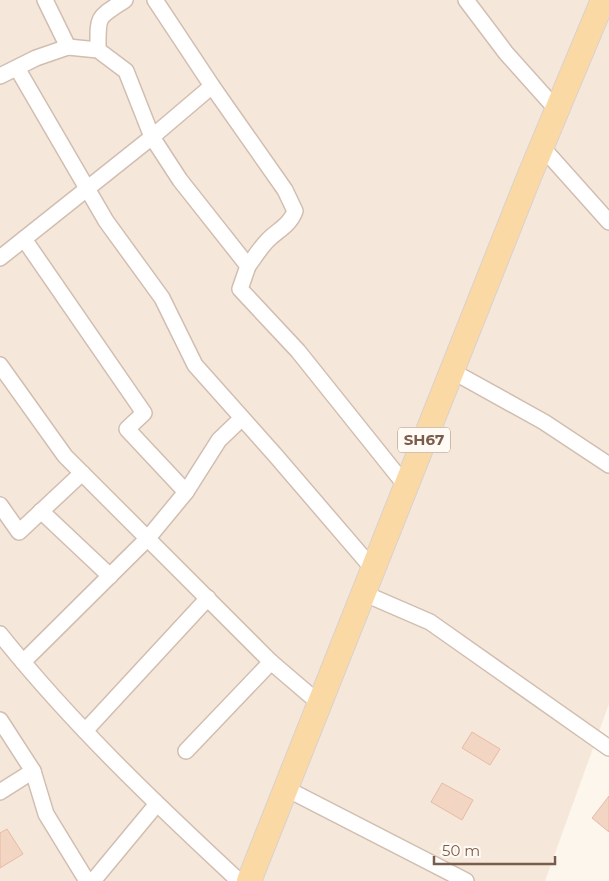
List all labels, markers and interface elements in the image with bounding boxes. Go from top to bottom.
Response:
road number: SH67 [398,428,450,452]
scale bar [434,834,555,866]
text: 50 m [442,841,480,860]

